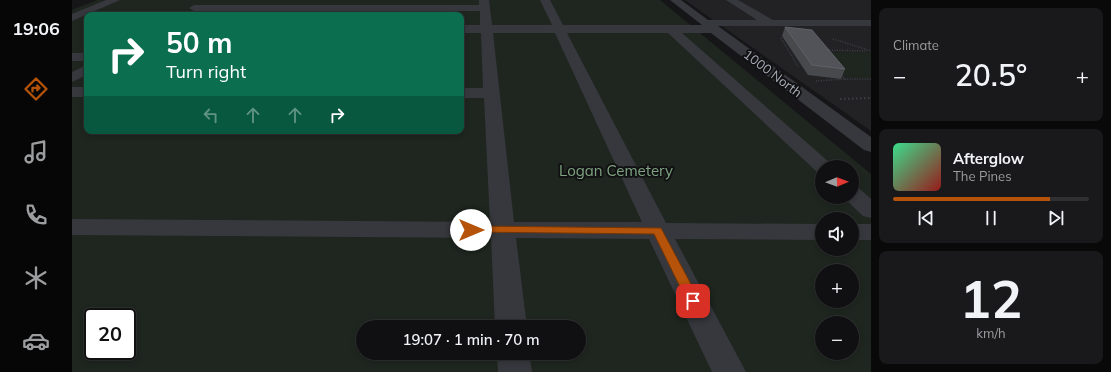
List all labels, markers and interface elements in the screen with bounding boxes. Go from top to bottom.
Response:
text: 19:06 [12,17,60,40]
text: 50 m [166,25,232,60]
icon: right [100,28,152,80]
text: Climate [893,37,939,53]
street label: 1000 North [741,46,805,100]
text: 20.5° [955,56,1027,94]
text: Turn right [166,60,246,83]
text: − [893,62,906,90]
text: + [1076,62,1089,90]
icon: directions [22,75,50,103]
icon: left [200,104,222,126]
icon: ahead [242,104,264,126]
icon: ahead [284,104,306,126]
icon: right [326,104,348,126]
icon: music [22,138,50,166]
text: Afterglow [953,149,1024,168]
north arrow [815,160,859,204]
map controls [815,160,859,360]
park label: Logan Cemetery [559,161,673,180]
text: The Pines [953,168,1012,184]
icon: phone [22,201,50,229]
icon: previous [915,207,937,229]
icon: pause [980,207,1002,229]
icon: next [1045,207,1067,229]
position arrow [450,209,492,251]
button: sound [815,212,859,256]
icon: climate [22,264,50,292]
button: + [815,264,859,308]
text: 12 [960,266,1022,331]
pin [676,284,710,318]
icon: arrive [682,290,704,312]
speed limit sign: 20 [84,308,136,360]
button: − [815,316,859,360]
text: km/h [976,325,1006,341]
icon: car [22,327,50,355]
text: 19:07 · 1 min · 70 m [402,330,540,349]

